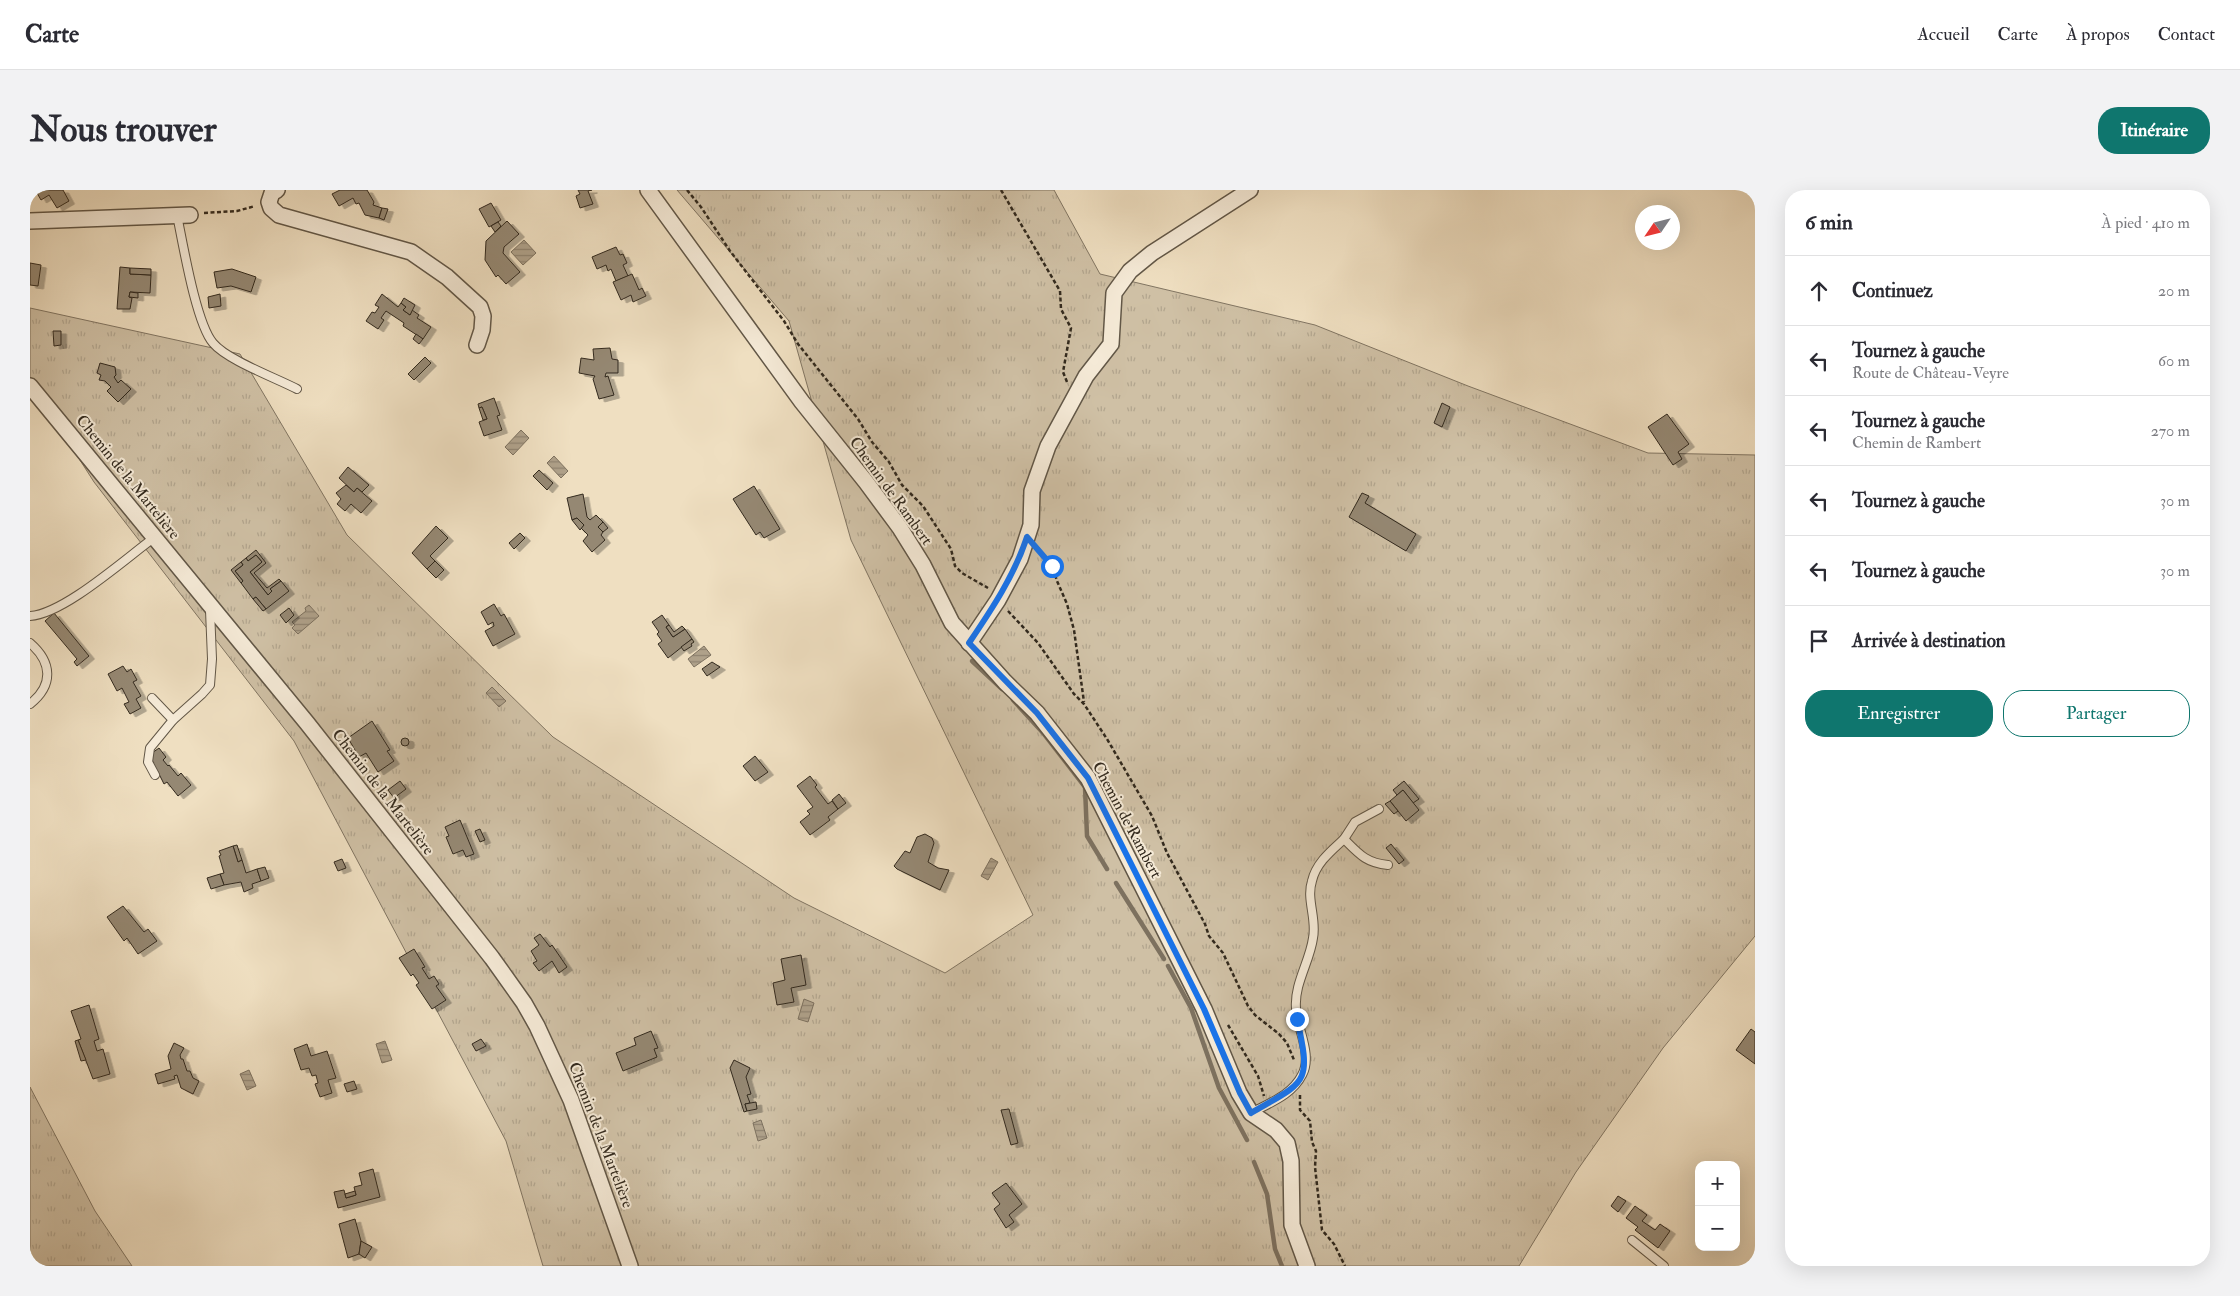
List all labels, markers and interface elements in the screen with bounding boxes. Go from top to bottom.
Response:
text: Carte [25,19,79,50]
text: Accueil [1917,23,1970,46]
text: Carte [1998,23,2038,46]
text: À propos [2066,23,2130,46]
text: Contact [2158,23,2215,46]
button: Itinéraire [2098,107,2210,154]
text: Nous trouver [30,108,217,152]
north arrow [1635,205,1680,250]
text: 6 min [1805,209,1853,236]
text: À pied · 410 m [2102,213,2190,233]
icon: ahead [1805,277,1833,305]
text: Continuez [1852,279,1933,303]
text: 20 m [2158,281,2190,301]
text: Tournez à gauche [1852,339,1985,363]
icon: left [1805,347,1833,375]
text: 60 m [2158,351,2190,371]
text: Route de Château-Veyre [1852,363,2009,383]
text: Tournez à gauche [1852,409,1985,433]
street label: Chemin de la Martelière [72,411,185,544]
icon: left [1805,417,1833,445]
text: 270 m [2151,421,2190,441]
street label: Chemin de Rambert [845,433,937,549]
text: Chemin de Rambert [1852,433,1981,453]
icon: left [1805,487,1833,515]
text: Tournez à gauche [1852,489,1985,513]
text: 30 m [2160,491,2190,511]
route start [1041,555,1064,578]
icon: left [1805,557,1833,585]
text: Tournez à gauche [1852,559,1985,583]
text: 30 m [2160,561,2190,581]
icon: arrive [1805,627,1833,655]
text: Arrivée à destination [1852,629,2006,653]
button: Enregistrer [1805,690,1993,737]
button: Partager [2003,690,2190,737]
street label: Chemin de la Martelière [328,725,439,859]
street label: Chemin de Rambert [1088,758,1166,882]
route end [1286,1008,1309,1031]
street label: Chemin de la Martelière [564,1059,638,1211]
map controls [1695,1161,1740,1251]
button: + [1695,1161,1740,1206]
button: − [1695,1206,1740,1251]

